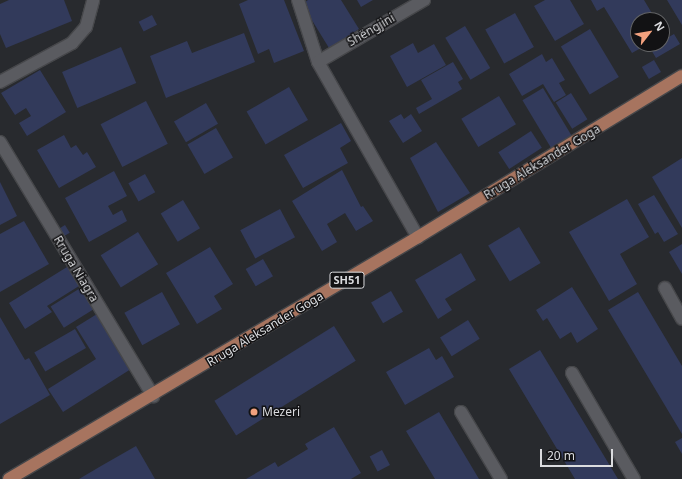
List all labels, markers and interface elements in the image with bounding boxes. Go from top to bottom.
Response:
street label: Shëngjini [345,11,397,49]
north arrow [630,12,670,52]
text: N [651,18,669,34]
street label: Rruga Aleksander Goga [481,122,603,202]
street label: Rruga Niagra [51,233,101,305]
road number: SH51 [329,271,365,289]
street label: Rruga Aleksander Goga [204,289,326,369]
place label: Mezeri [262,405,300,419]
marker: Mezeri [249,407,259,417]
scale bar [542,441,615,467]
text: 20 m [547,447,575,464]

